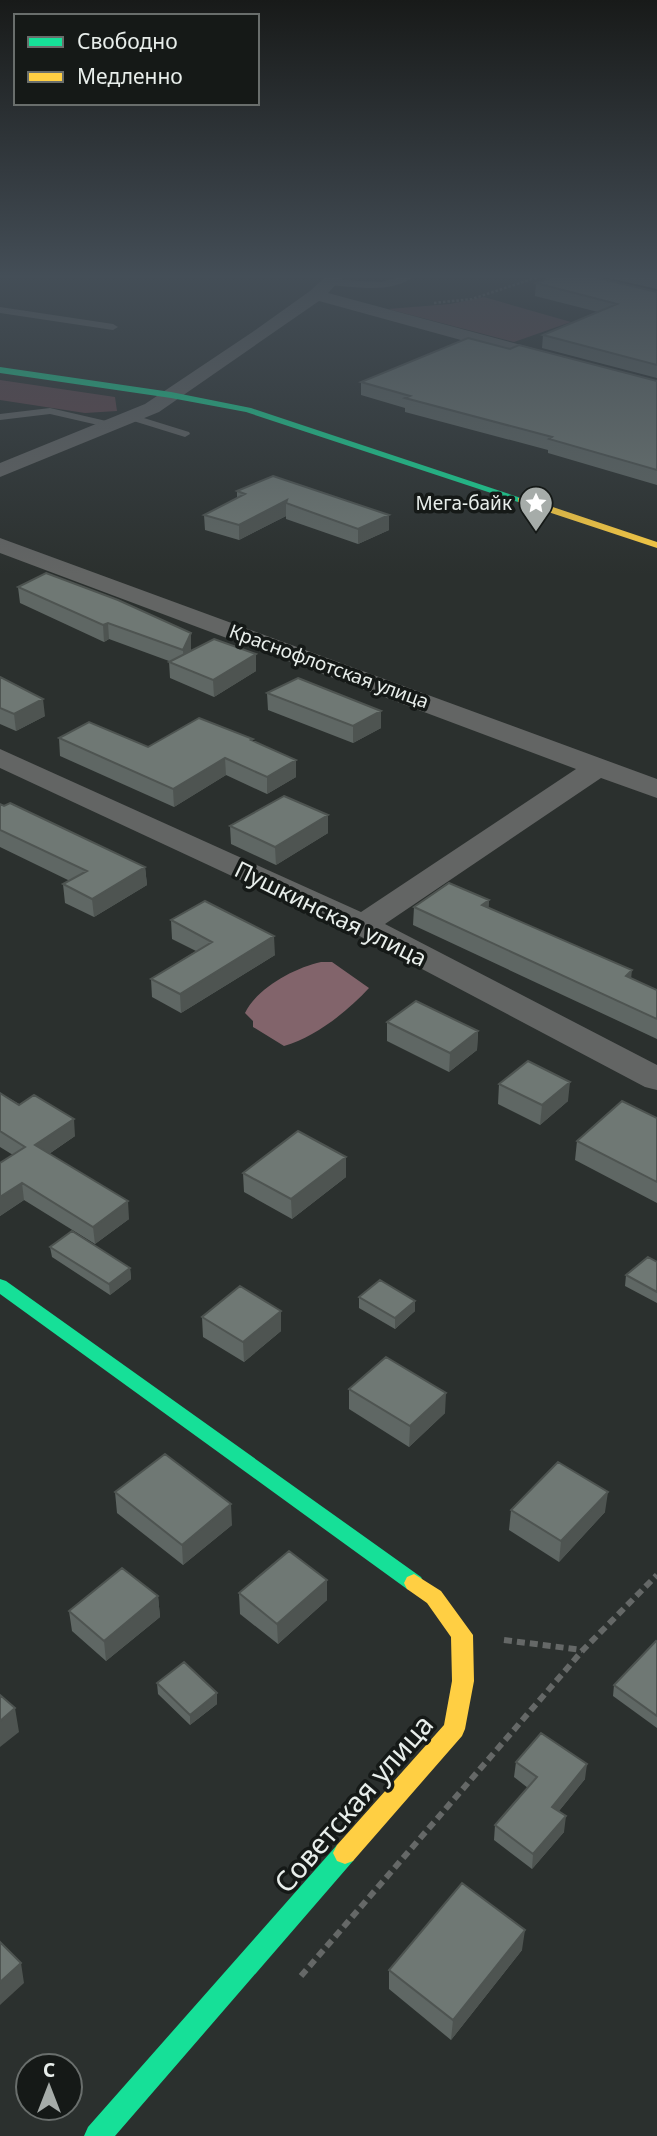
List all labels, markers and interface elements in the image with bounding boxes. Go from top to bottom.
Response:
legend [14,14,259,105]
text: Свободно [77,27,178,55]
text: Медленно [77,62,183,90]
place icon: Мега-байк [517,484,555,533]
place label: Мега-байк [415,490,512,516]
street label: Краснофлотская улица [226,618,432,714]
street label: Пушкинская улица [230,853,432,973]
street label: Советская улица [265,1706,441,1900]
north arrow [14,2052,84,2122]
text: С [43,2057,55,2083]

